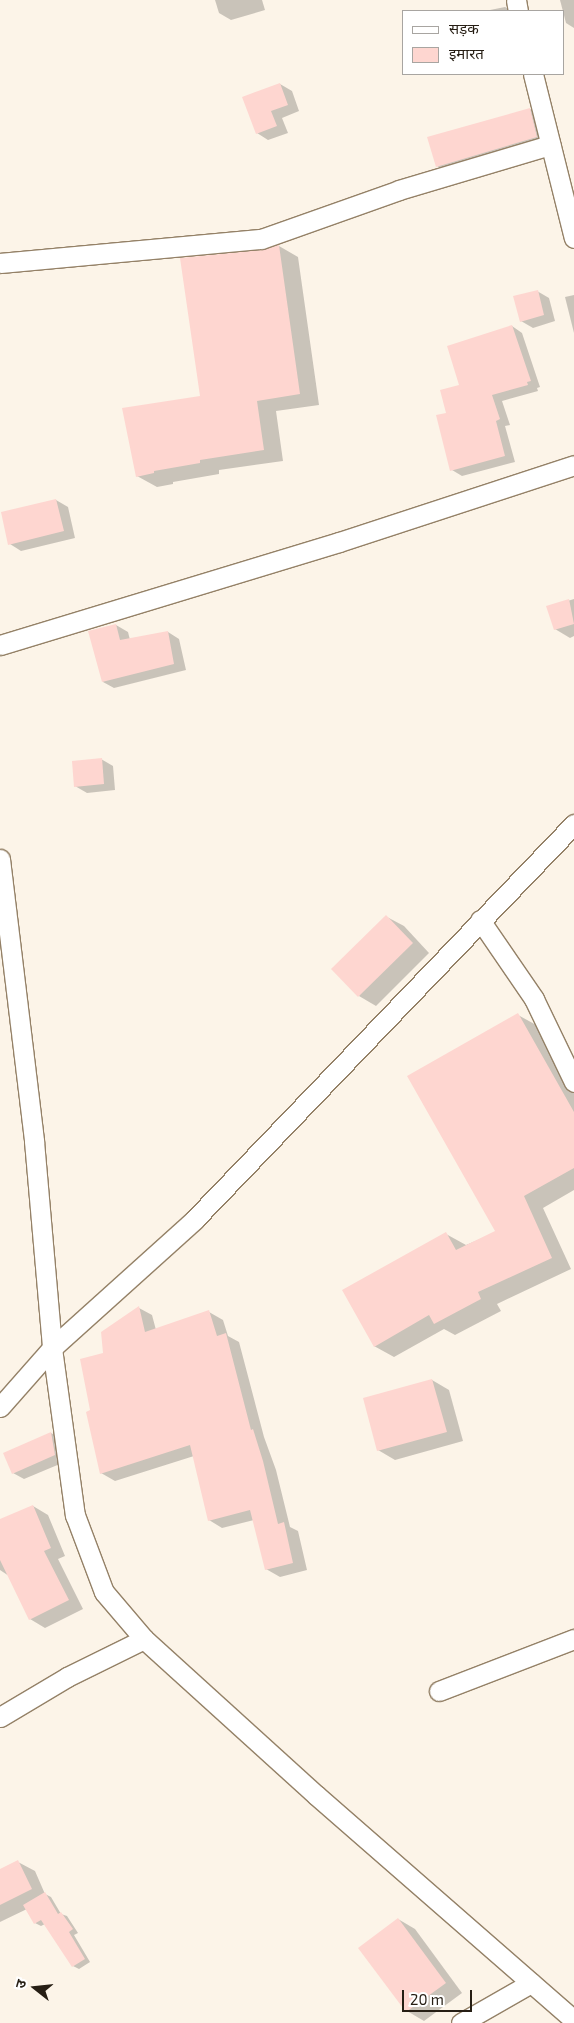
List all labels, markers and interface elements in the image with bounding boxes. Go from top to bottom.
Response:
legend [402,10,564,75]
text: सड़क [449,19,479,37]
text: इमारत [449,44,484,62]
north arrow [10,1963,60,2013]
text: उ [11,1977,29,1990]
scale bar [404,1980,474,2012]
text: 20 m [410,1990,444,2008]

